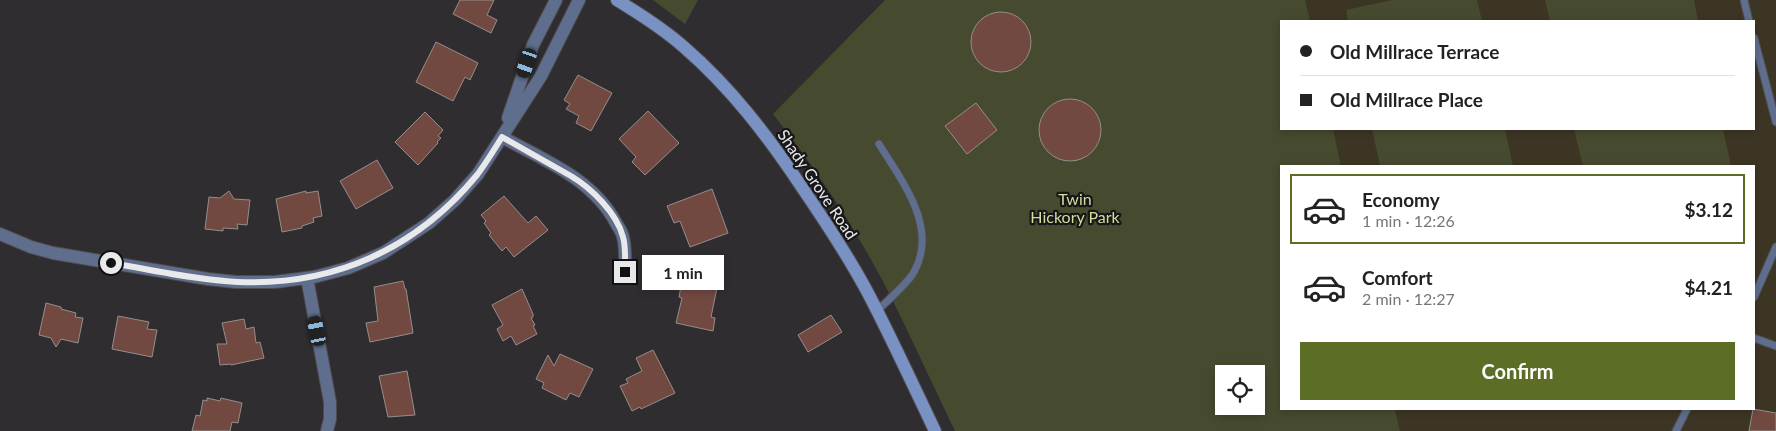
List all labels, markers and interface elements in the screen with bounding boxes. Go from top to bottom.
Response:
text: Old Millrace Terrace [1330,40,1499,63]
car [515,46,538,80]
text: Old Millrace Place [1330,88,1483,111]
street label: Shady Grove Road [774,125,862,243]
icon: car [1302,187,1347,232]
text: Economy [1362,188,1440,211]
park label: Twin Hickory Park [1030,189,1121,226]
text: $3.12 [1684,198,1733,221]
text: 1 min · 12:26 [1362,211,1455,230]
route start [100,252,122,274]
callout: 1 min [642,254,725,290]
route end [614,261,636,283]
text: 1 min [663,263,703,282]
icon: car [1302,265,1347,310]
text: Comfort [1362,266,1433,289]
text: $4.21 [1684,276,1733,299]
text: 2 min · 12:27 [1362,289,1455,308]
car [306,315,327,347]
button: Confirm [1300,342,1735,400]
map controls [1215,365,1265,415]
button: locate [1215,365,1265,415]

